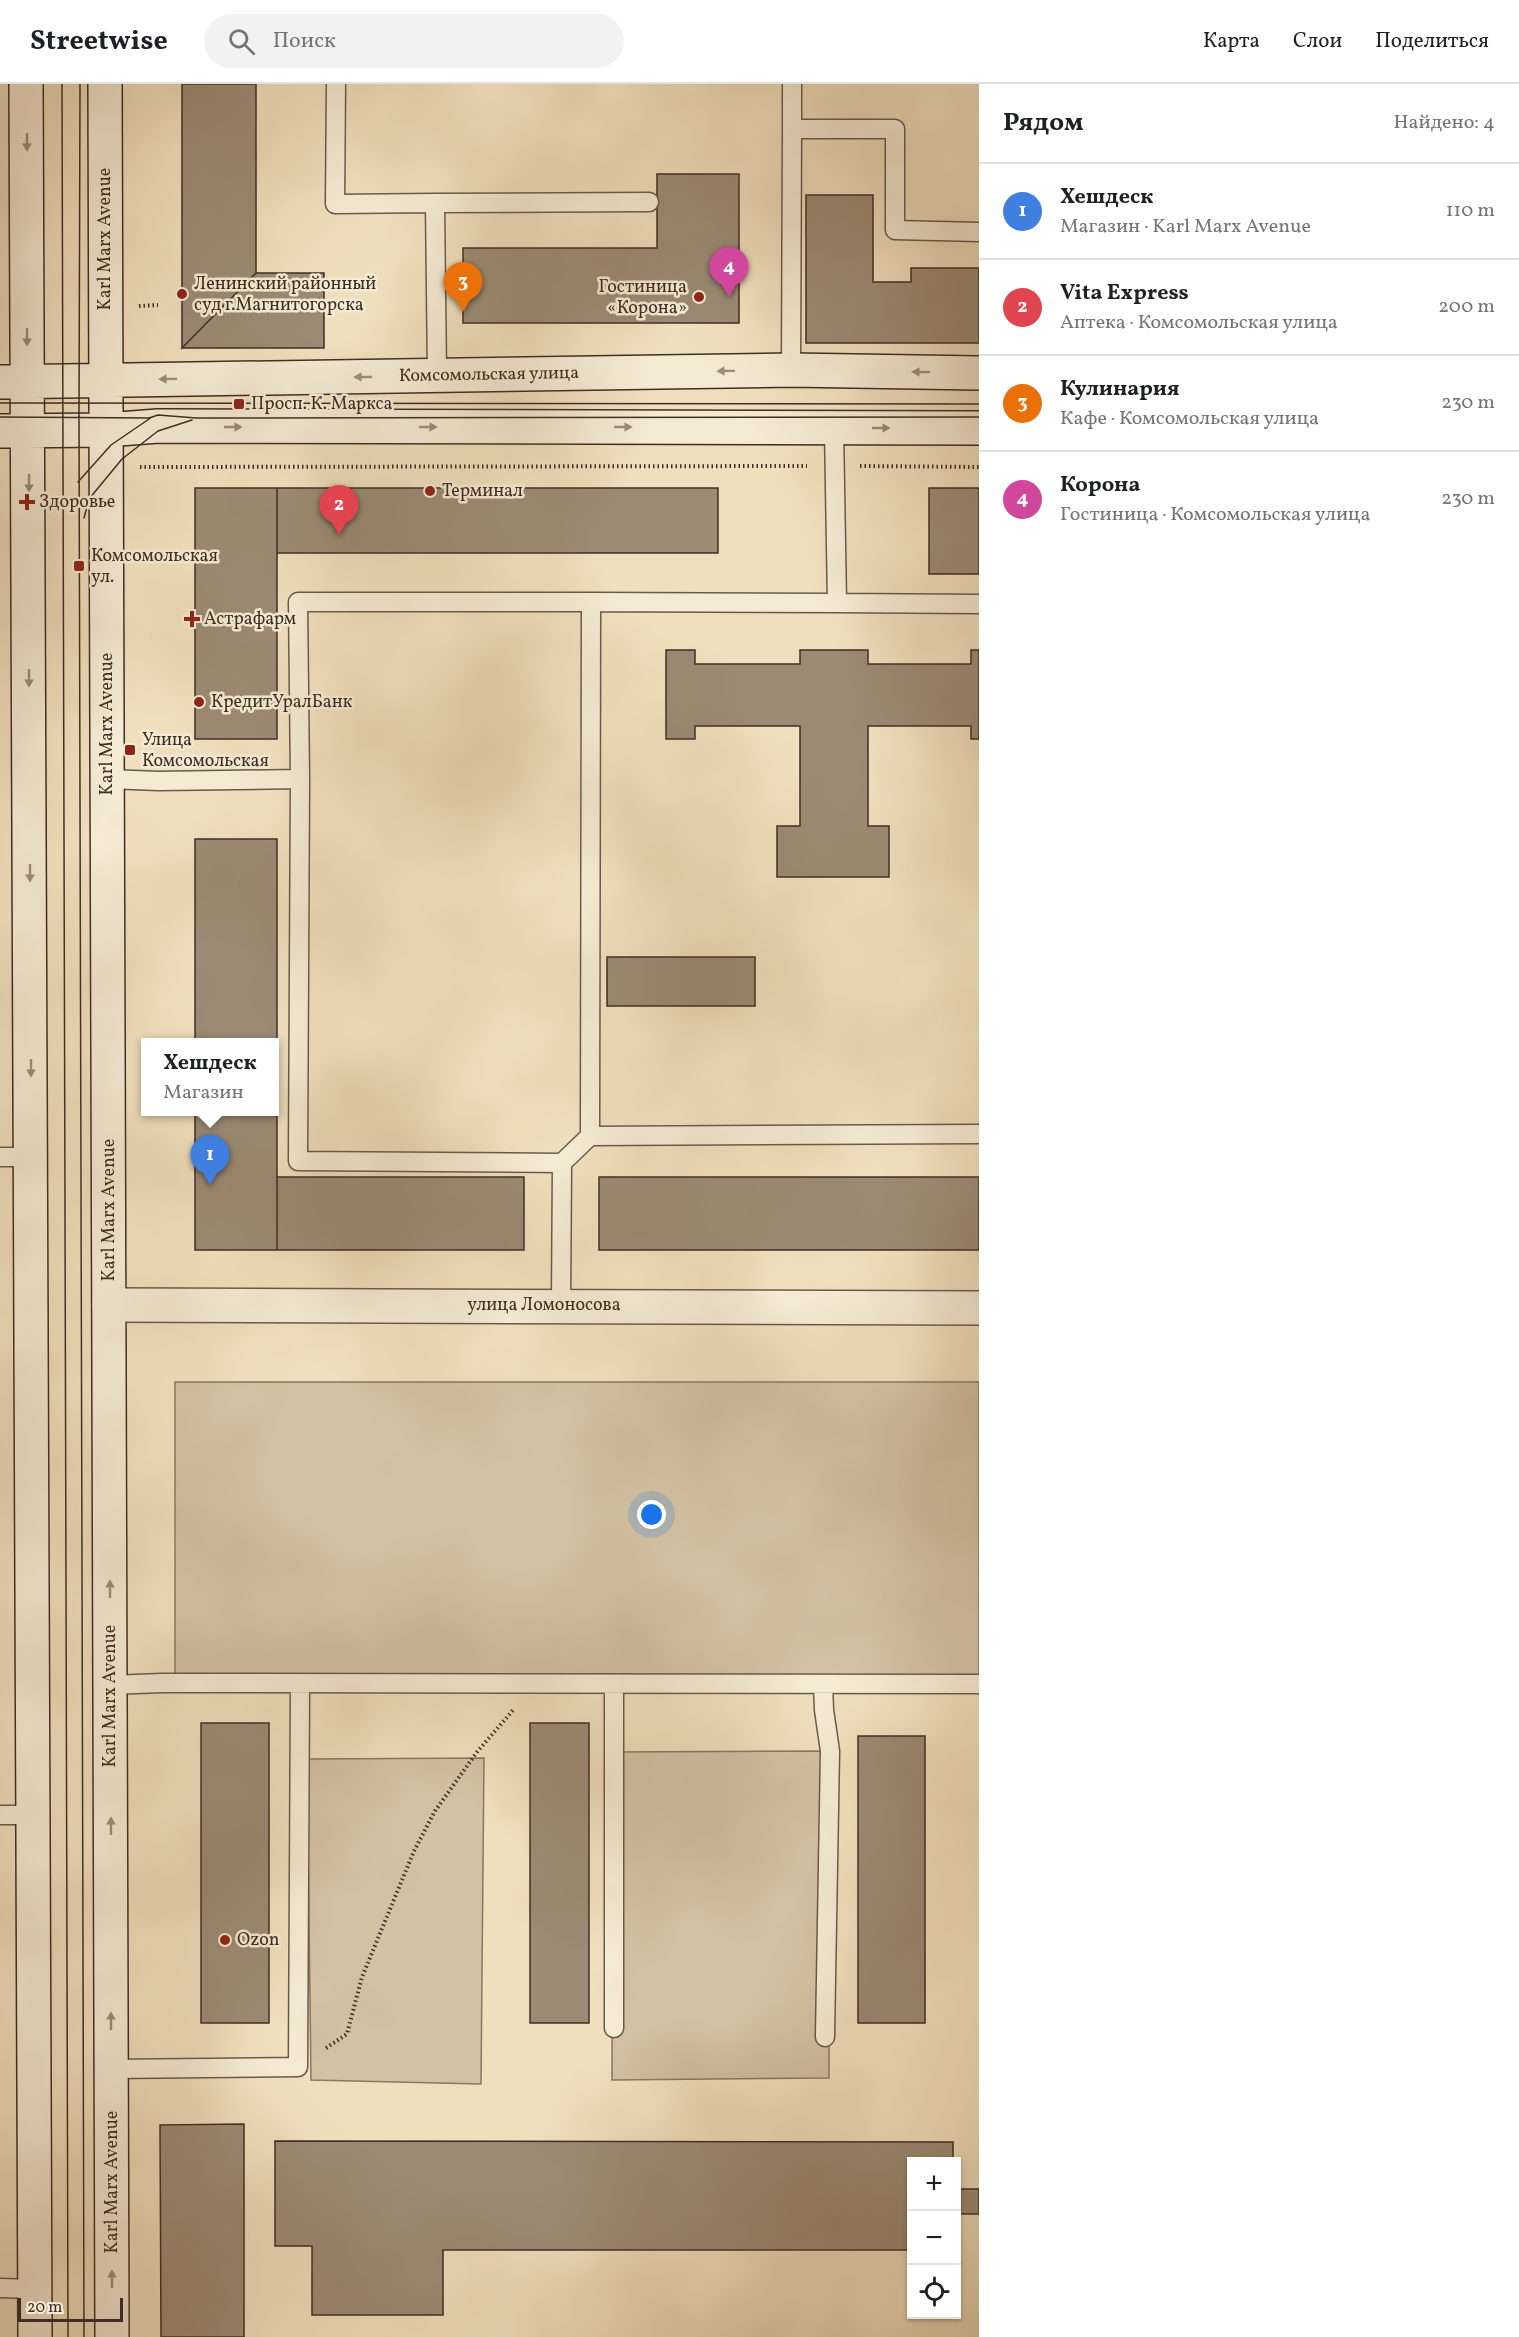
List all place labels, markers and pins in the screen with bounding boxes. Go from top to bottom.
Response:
pin: 4 [710,248,748,297]
pin: 3 [444,262,482,312]
place label: Ленинский районный суд г.Магнитогорска [194,272,376,318]
place label: Гостиница «Корона» [598,275,687,321]
marker: Ленинский районный суд г.Магнитогорска [175,287,189,301]
marker: Гостиница «Корона» [692,290,706,304]
place label: Просп. К. Маркса [251,392,393,417]
marker: Просп. К. Маркса [232,397,246,411]
place label: Терминал [442,479,523,504]
marker: Терминал [423,484,437,498]
pin: 2 [320,486,358,535]
place label: Здоровье [39,490,115,515]
marker: Здоровье [20,495,34,509]
place label: Комсомольская ул. [91,544,218,590]
marker: Комсомольская ул. [72,559,86,573]
place label: Астрафарм [204,607,296,632]
marker: Астрафарм [185,612,199,626]
place label: КредитУралБанк [211,690,353,715]
marker: КредитУралБанк [192,695,206,709]
place label: Улица Комсомольская [142,728,269,774]
marker: Улица Комсомольская [123,743,137,757]
pin: 1 [190,1136,230,1185]
place label: Ozon [237,1928,280,1953]
marker: Ozon [218,1933,232,1947]

